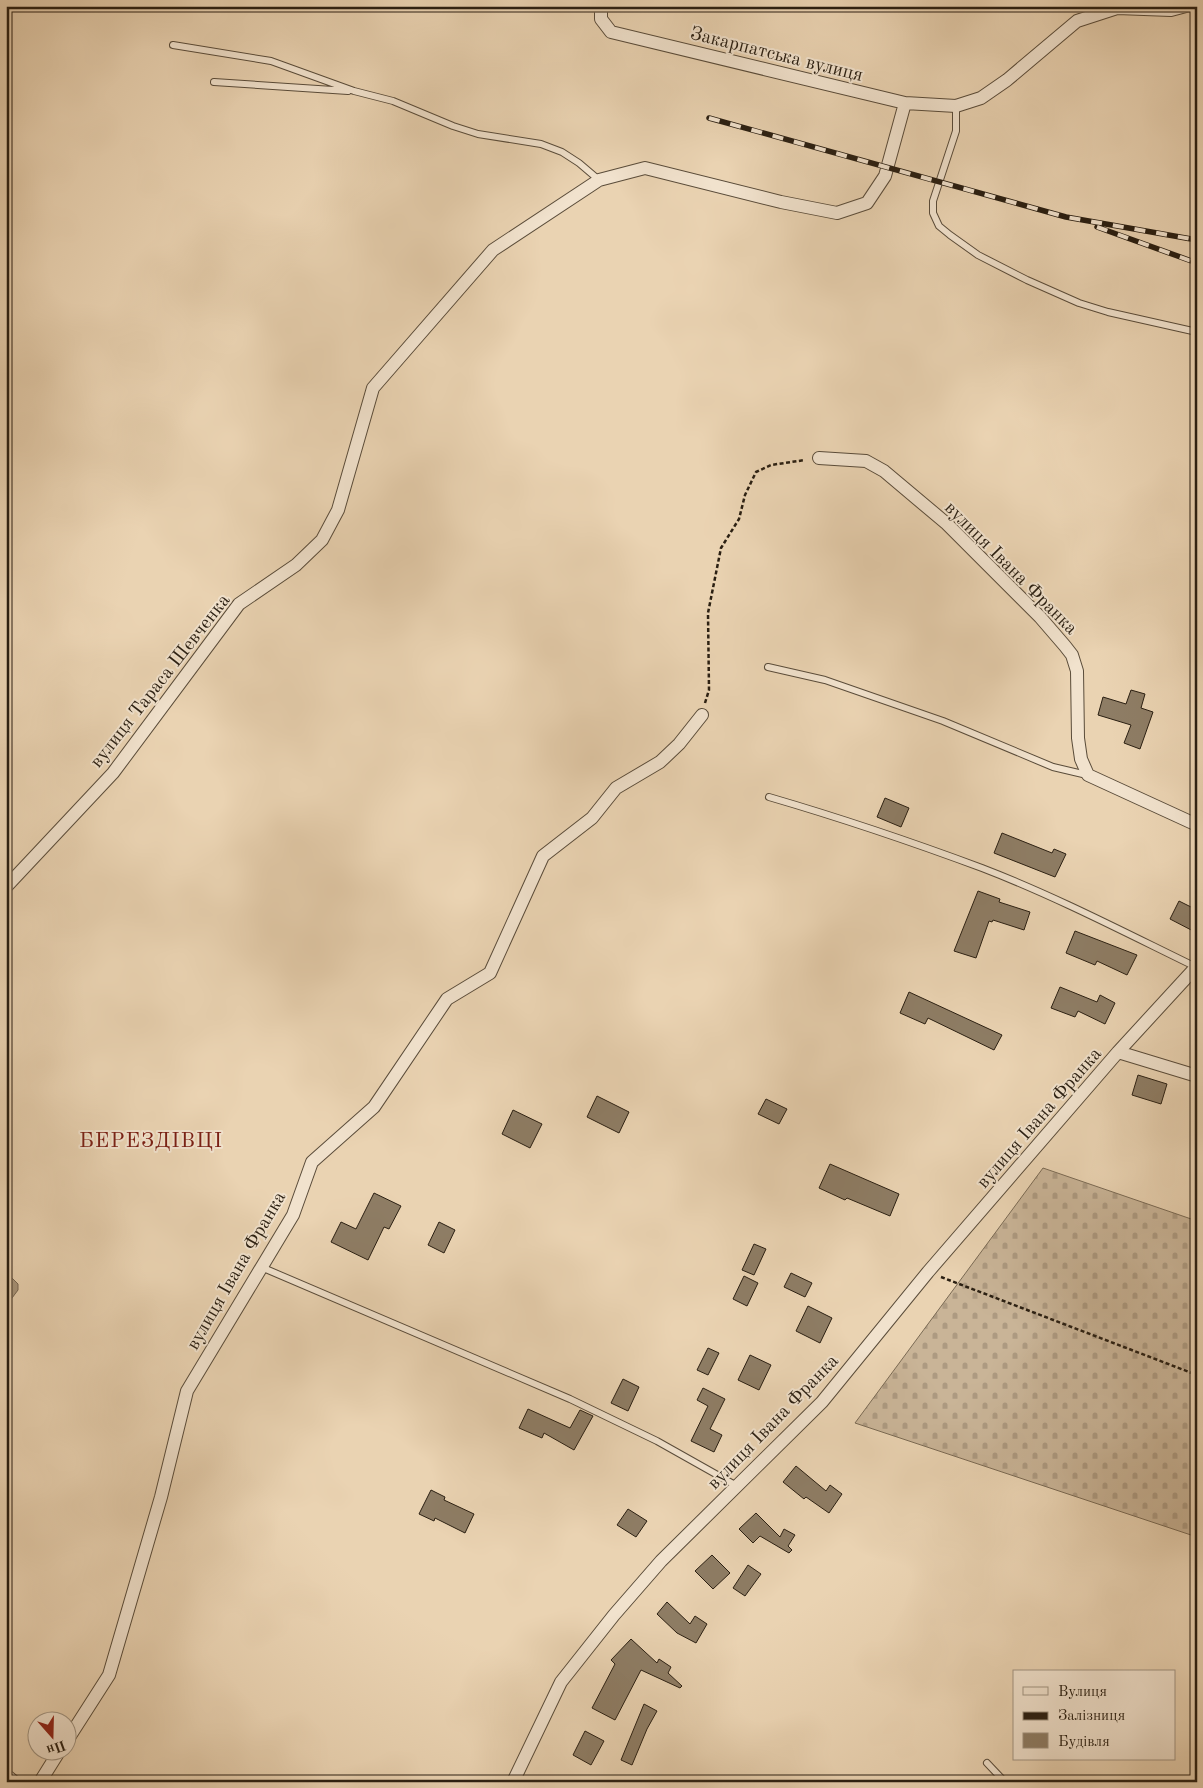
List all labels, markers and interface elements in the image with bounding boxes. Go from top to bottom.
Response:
street label: Закарпатська вулиця [688,25,865,86]
street label: вулиця Івана Франка [940,499,1081,639]
street label: вулиця Тараса Шевченка [88,591,235,772]
street label: вулиця Івана Франка [974,1044,1106,1192]
district label: БЕРЕЗДІВЦІ [79,1131,223,1152]
street label: вулиця Івана Франка [184,1188,290,1354]
street label: вулиця Івана Франка [705,1351,843,1494]
legend [1013,1670,1176,1760]
text: Вулиця [1058,1685,1107,1700]
text: Залізниця [1058,1709,1125,1724]
north arrow [28,1710,78,1760]
text: Будівля [1058,1735,1110,1750]
text: Пн [45,1737,68,1757]

